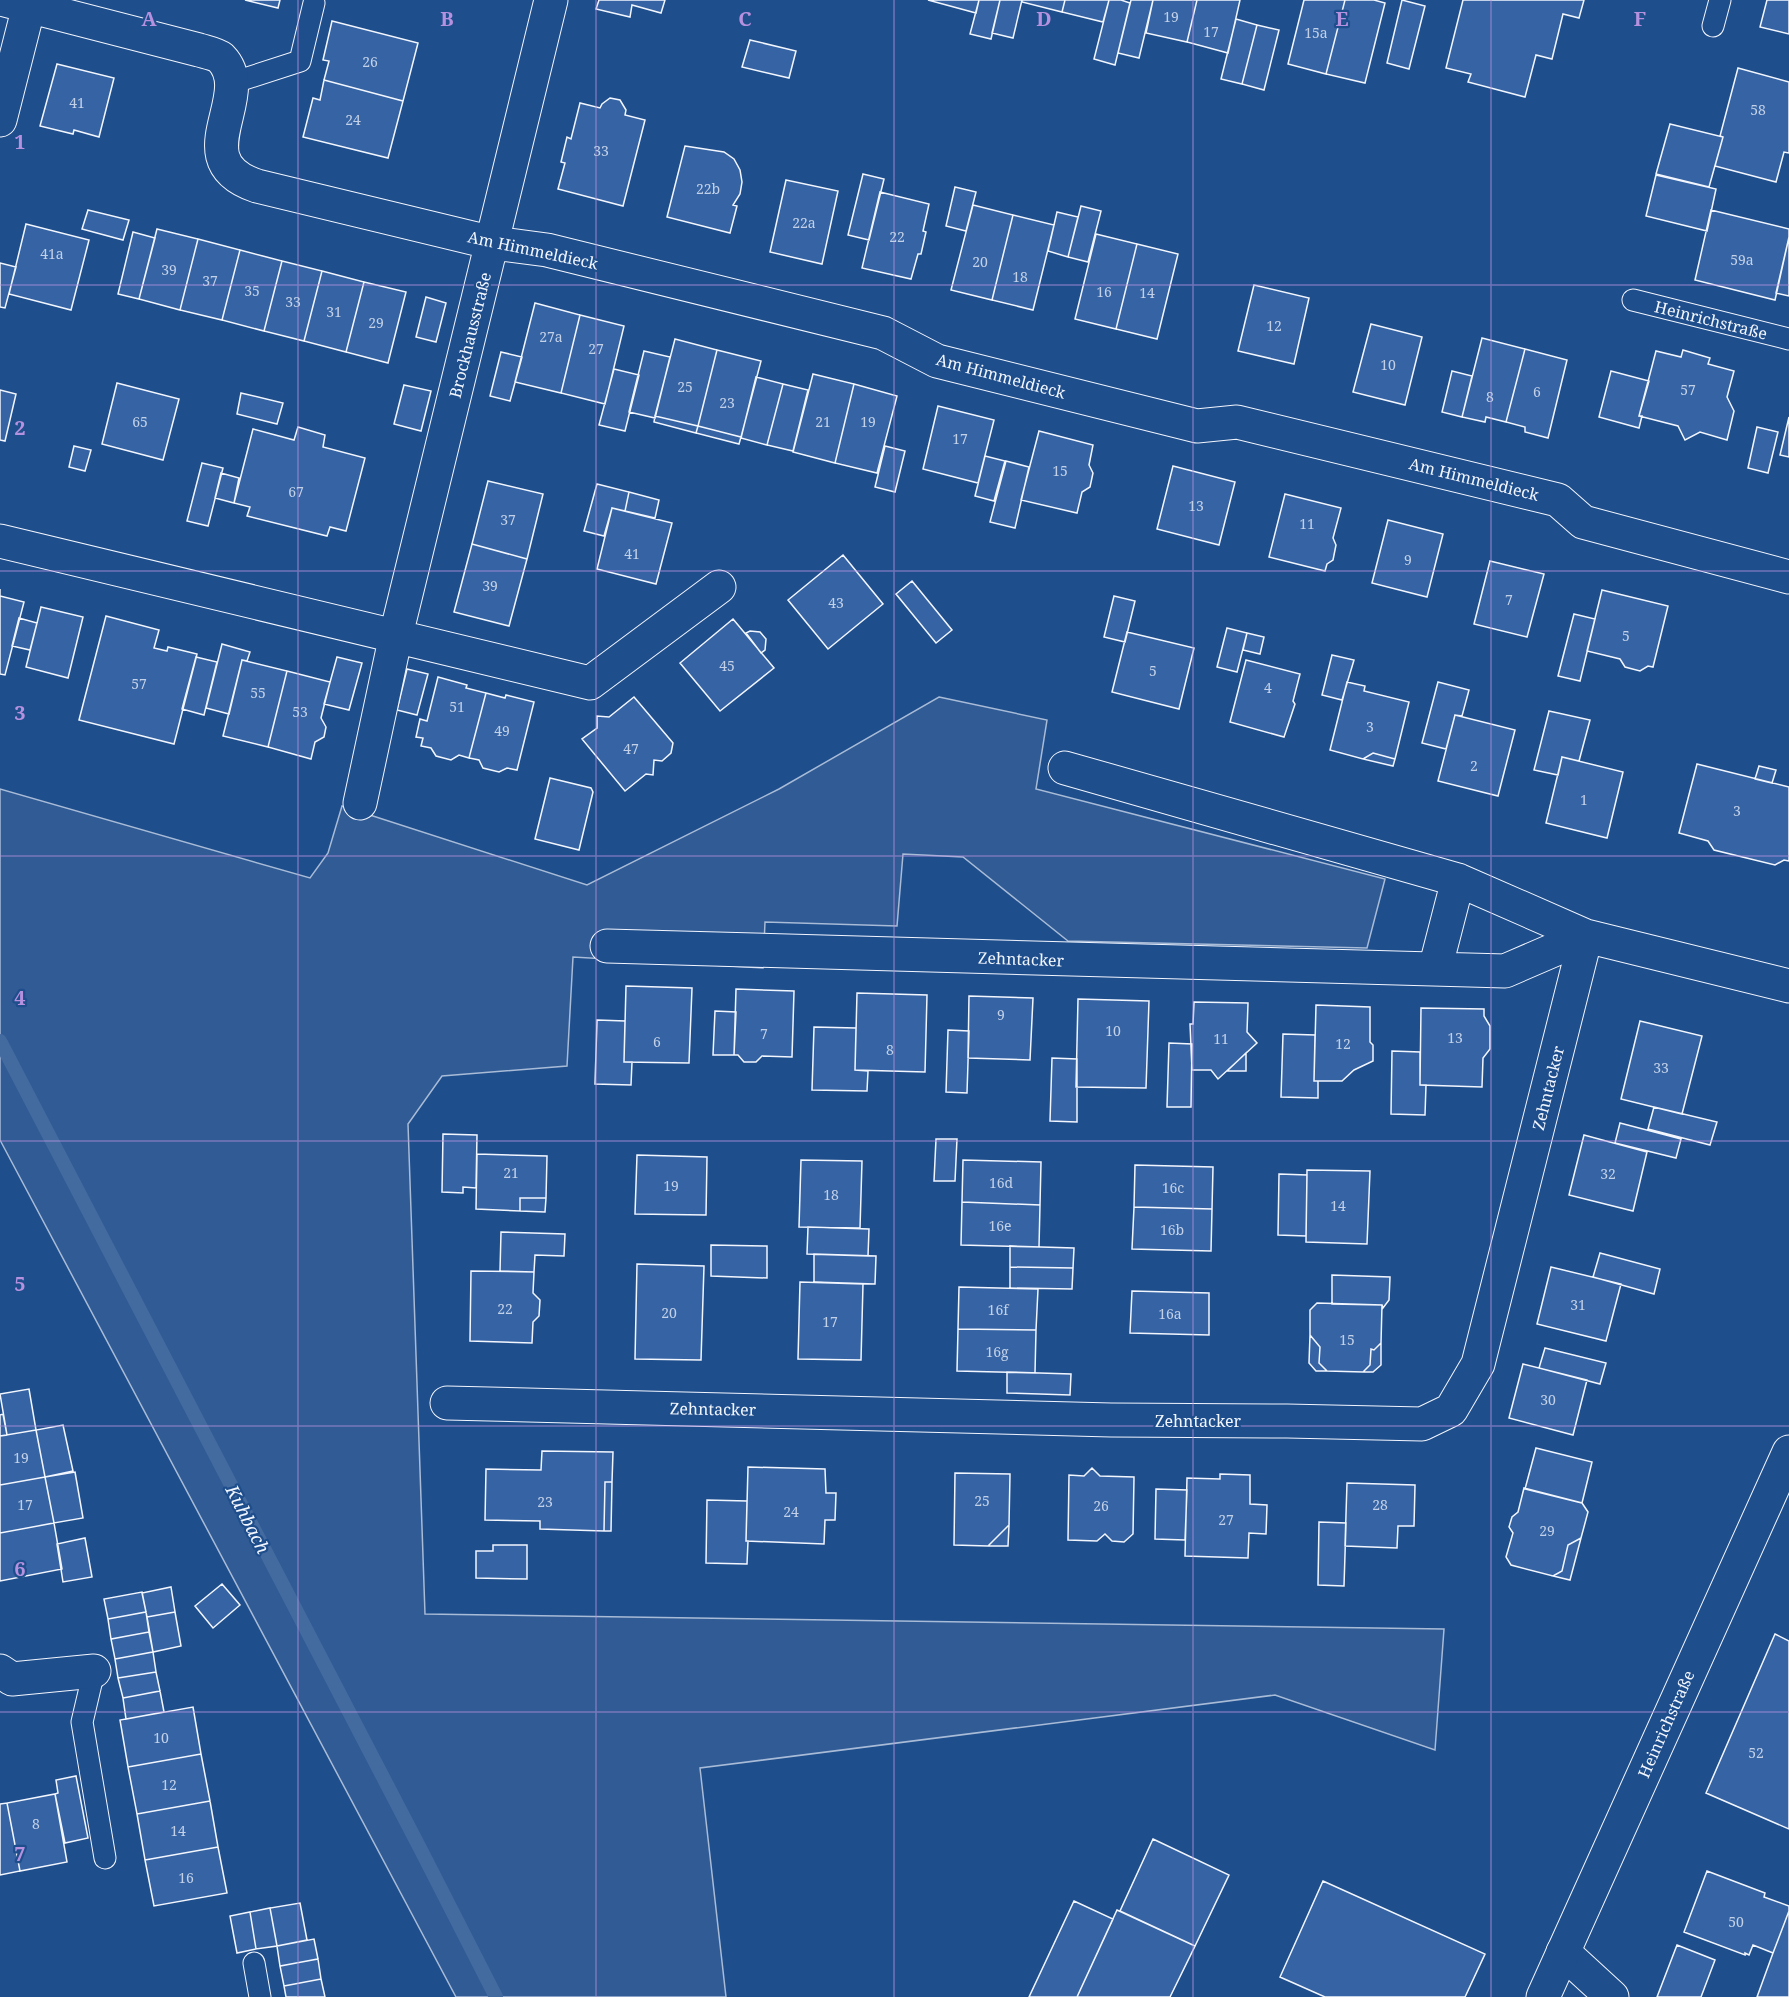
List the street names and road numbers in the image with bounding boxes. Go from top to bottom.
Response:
street label: Am Himmeldieck [466,225,601,275]
street label: Brockhausstraße [444,270,496,400]
street label: Heinrichstraße [1652,295,1770,345]
street label: Am Himmeldieck [934,348,1069,404]
street label: Am Himmeldieck [1407,452,1542,506]
street label: Zehntacker [978,947,1065,972]
street label: Zehntacker [1527,1043,1569,1132]
street label: Zehntacker [670,1397,757,1421]
street label: Zehntacker [1155,1410,1242,1432]
street label: Heinrichstraße [1632,1667,1700,1781]

